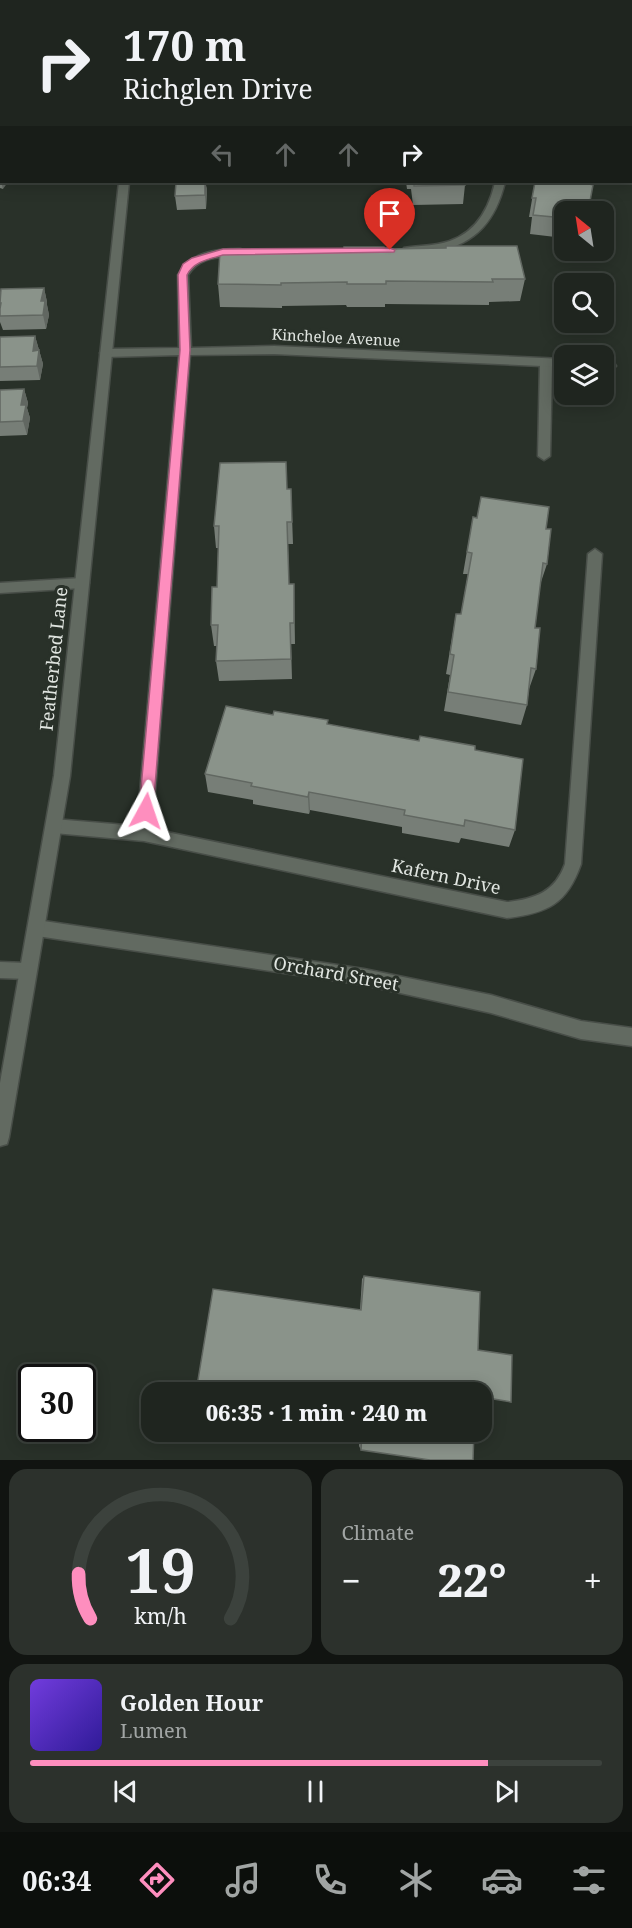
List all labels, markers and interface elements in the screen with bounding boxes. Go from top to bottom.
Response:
text: 170 m [123,16,247,73]
icon: right [24,24,102,102]
text: Richglen Drive [123,70,313,107]
icon: left [206,138,239,171]
icon: ahead [269,138,302,171]
icon: ahead [332,138,365,171]
icon: right [395,138,428,171]
pin [364,188,415,250]
icon: arrive [373,197,406,230]
north arrow [554,201,614,261]
map controls [554,201,614,405]
button: search [554,273,614,333]
street label: Kincheloe Avenue [271,324,401,350]
button: layers [554,345,614,405]
street label: Featherbed Lane [34,586,72,732]
position arrow [114,779,178,843]
street label: Kafern Drive [389,853,503,899]
street label: Orchard Street [272,950,401,996]
speed limit sign: 30 [18,1364,96,1442]
text: 06:35 · 1 min · 240 m [206,1397,427,1427]
text: Climate [342,1519,414,1546]
text: 19 [125,1526,196,1611]
text: 22° [438,1549,507,1610]
text: − [342,1558,361,1603]
text: + [584,1558,602,1603]
text: km/h [134,1601,187,1630]
text: Golden Hour [120,1687,263,1717]
text: Lumen [120,1717,188,1744]
icon: previous [109,1775,142,1808]
icon: pause [299,1775,332,1808]
icon: next [490,1775,523,1808]
icon: directions [136,1859,178,1901]
icon: music [222,1859,264,1901]
icon: phone [309,1859,351,1901]
icon: climate [395,1859,437,1901]
icon: car [481,1859,523,1901]
icon: filters [568,1859,610,1901]
text: 06:34 [22,1862,91,1899]

